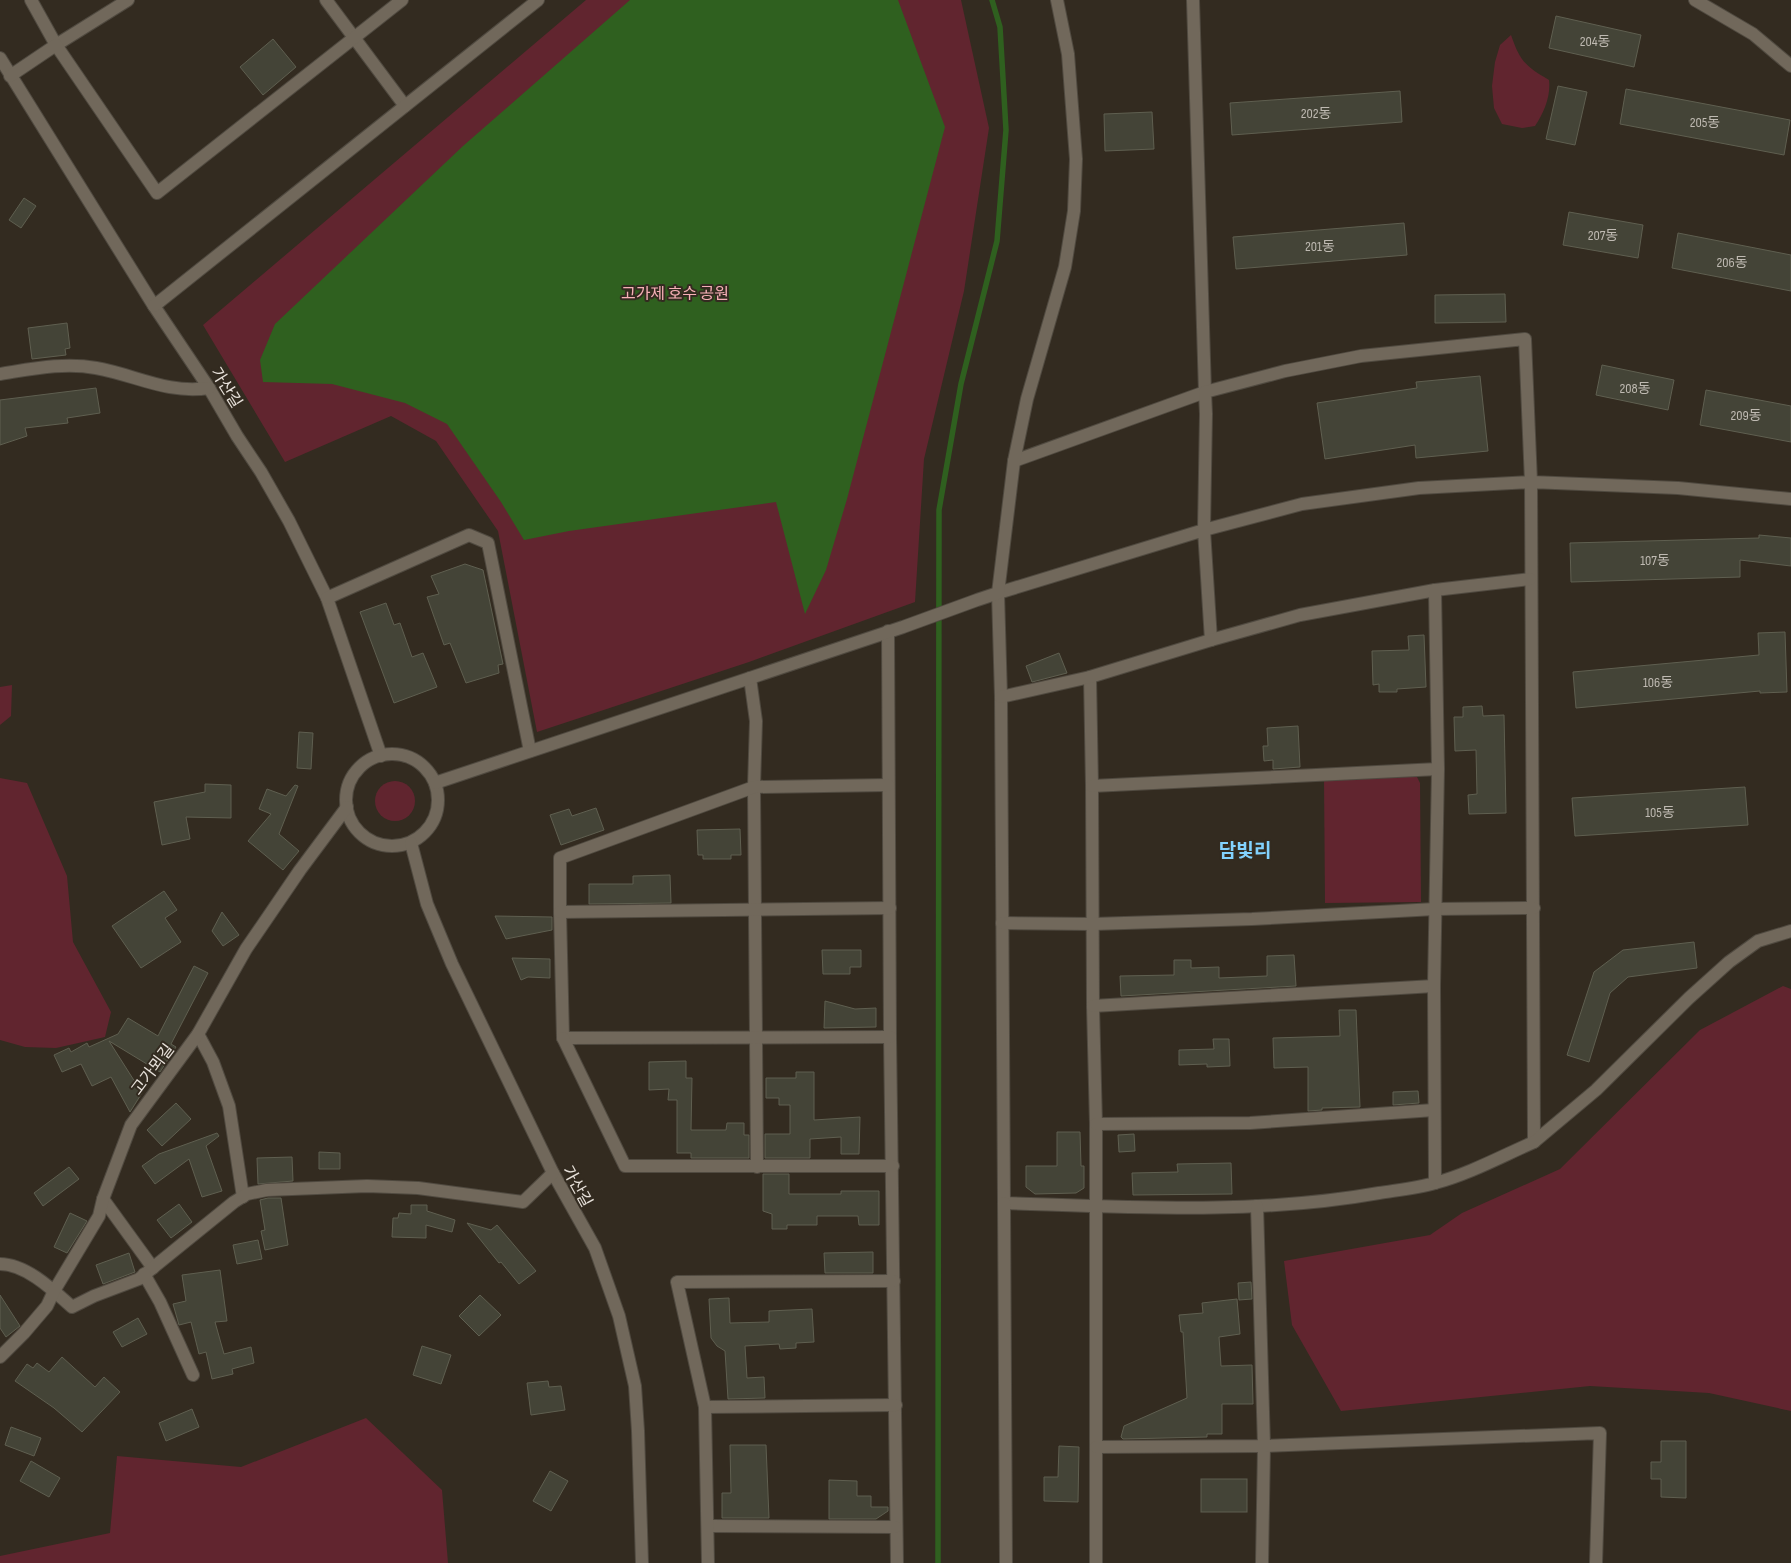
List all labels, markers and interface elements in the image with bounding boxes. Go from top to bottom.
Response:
house number: 204동 [1580,33,1610,50]
house number: 202동 [1301,105,1331,122]
house number: 205동 [1690,114,1720,131]
house number: 207동 [1588,227,1618,244]
house number: 201동 [1305,238,1335,255]
house number: 206동 [1716,254,1748,271]
park label: 고가제 호수 공원 [621,285,729,304]
street label: 가산길 [206,364,245,412]
house number: 208동 [1619,380,1651,397]
house number: 209동 [1730,407,1762,424]
house number: 107동 [1640,552,1670,569]
house number: 106동 [1643,674,1673,691]
house number: 105동 [1645,804,1675,821]
district label: 담빛리 [1219,840,1271,863]
street label: 고가뫼길 [128,1041,179,1099]
street label: 가산길 [558,1163,596,1211]

